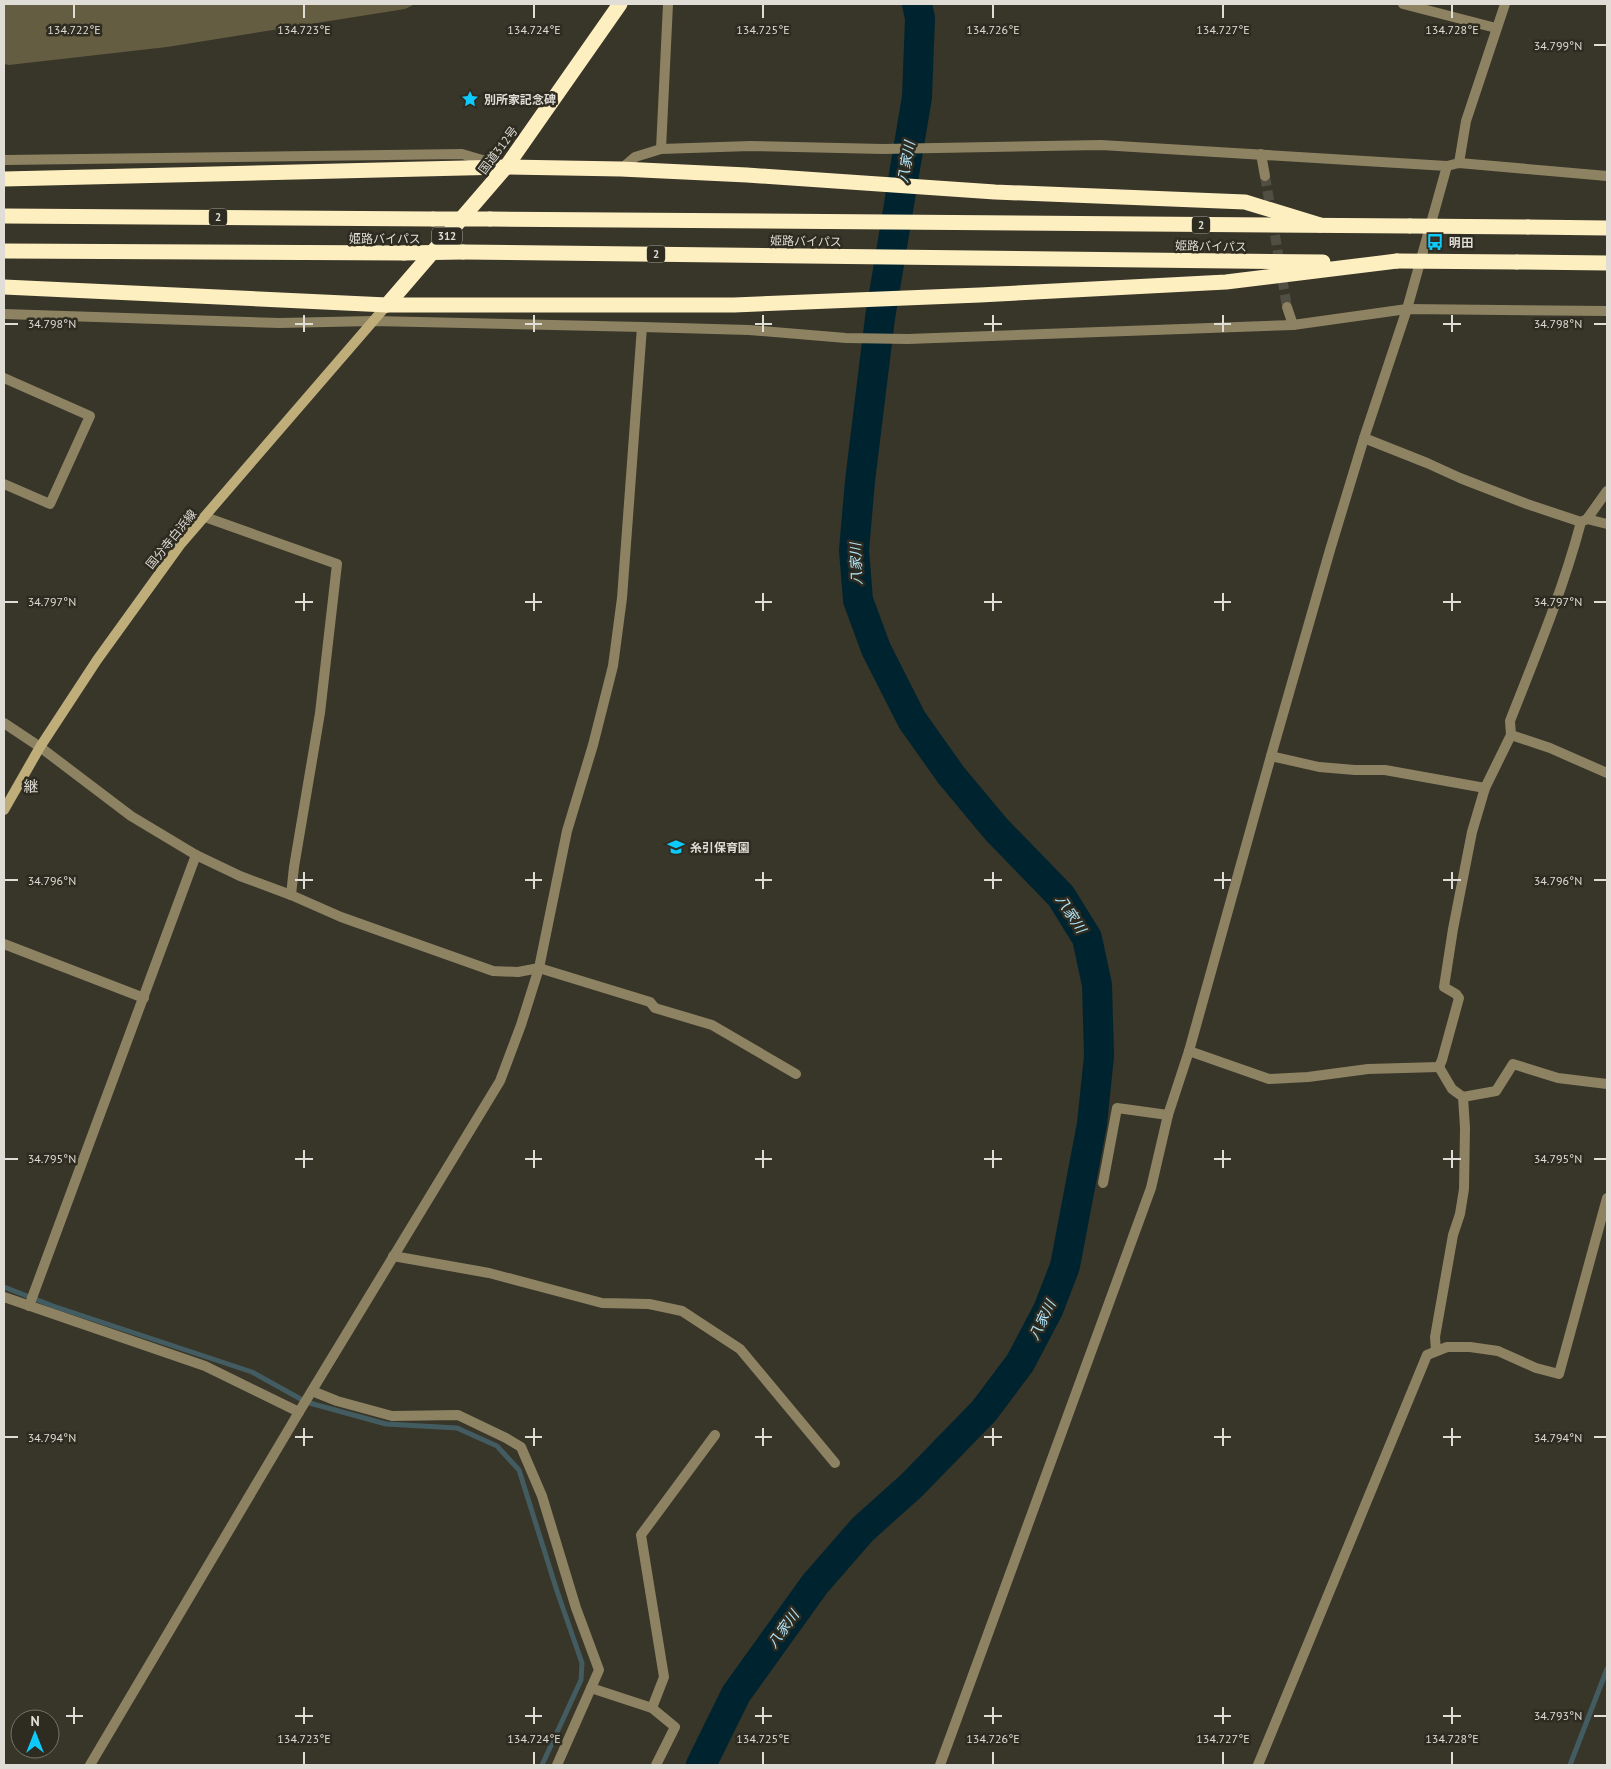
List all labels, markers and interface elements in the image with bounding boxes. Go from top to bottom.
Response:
text: 134.722°E [47,22,101,37]
text: 134.723°E [277,22,331,37]
text: 134.724°E [507,22,561,37]
text: 134.725°E [736,22,790,37]
text: 134.726°E [966,22,1020,37]
text: 134.727°E [1196,22,1250,37]
text: 134.728°E [1425,22,1479,37]
text: 34.799°N [1534,38,1582,53]
place icon: 別所家記念碑 [460,89,480,109]
place label: 別所家記念碑 [484,92,556,107]
street label: 国道312号 [475,123,521,177]
water label: 八家川 [893,138,919,184]
road number: 2 [209,208,227,226]
road number: 2 [1192,216,1210,234]
road number: 312 [432,228,462,245]
street label: 姫路バイパス [349,231,421,246]
bus stop icon: 明田 [1425,232,1445,252]
street label: 姫路バイパス [770,233,842,249]
place label: 明田 [1449,235,1473,250]
street label: 姫路バイパス [1175,238,1247,254]
road number: 2 [647,245,665,262]
text: 34.798°N [28,316,76,331]
text: 34.798°N [1534,316,1582,331]
street label: 国分寺白浜線 [143,506,199,572]
water label: 八家川 [846,541,866,585]
text: 34.797°N [28,594,76,609]
text: 34.797°N [1534,594,1582,609]
district label: 継 [23,777,39,796]
school or university icon: 糸引保育園 [666,837,686,857]
place label: 糸引保育園 [690,840,750,855]
text: 34.796°N [28,873,76,888]
text: 34.796°N [1534,873,1582,888]
water label: 八家川 [1052,891,1091,938]
text: 34.795°N [28,1151,76,1166]
text: 34.795°N [1534,1151,1582,1166]
water label: 八家川 [1025,1295,1060,1343]
text: 34.794°N [28,1430,76,1445]
text: 34.794°N [1534,1430,1582,1445]
water label: 八家川 [763,1605,804,1651]
text: 34.793°N [1534,1708,1582,1723]
north arrow [10,1709,60,1759]
text: N [30,1712,40,1730]
text: 134.723°E [277,1731,331,1746]
text: 134.724°E [507,1731,561,1746]
text: 134.725°E [736,1731,790,1746]
text: 134.726°E [966,1731,1020,1746]
text: 134.727°E [1196,1731,1250,1746]
text: 134.728°E [1425,1731,1479,1746]

